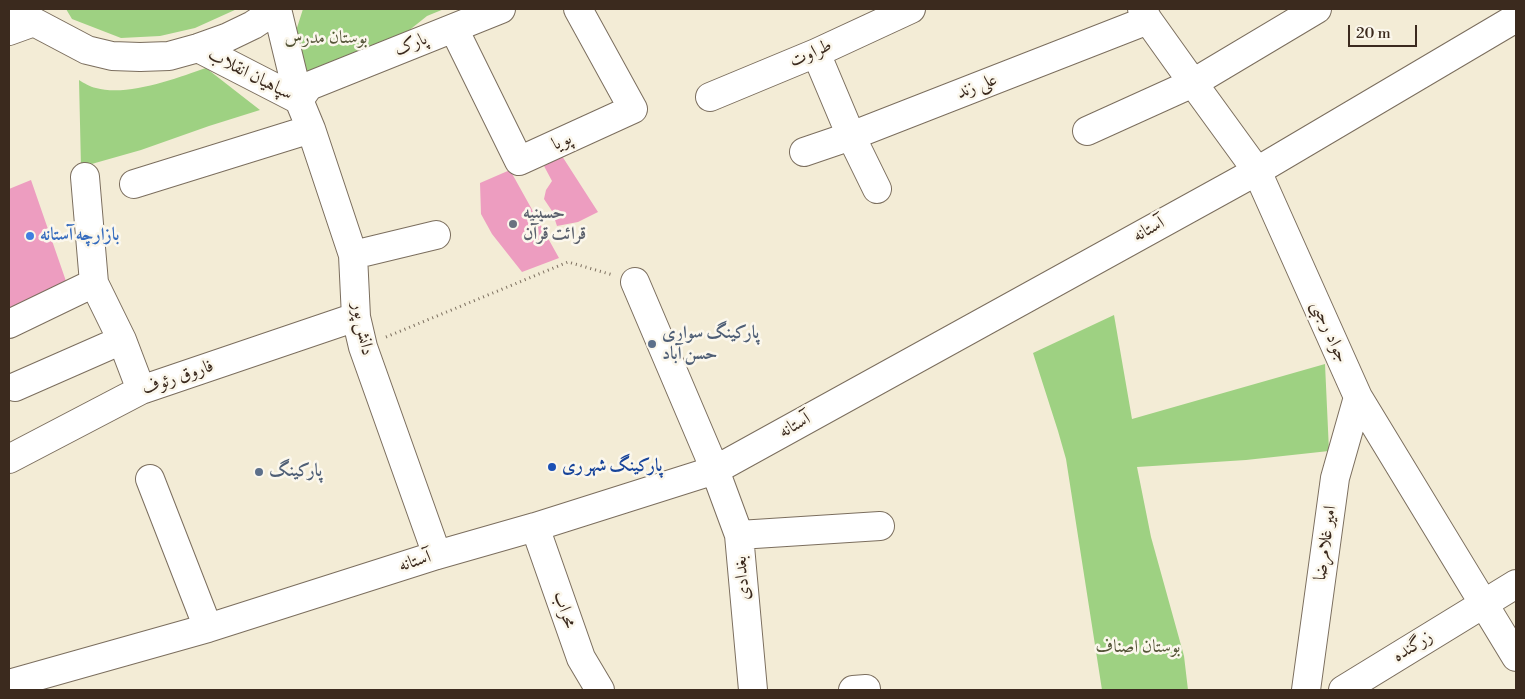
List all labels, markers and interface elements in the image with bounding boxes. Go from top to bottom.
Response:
scale bar [1350,15,1419,47]
text: 20 m [1356,24,1391,43]
park label: بوستان مدرس [285,28,367,50]
street label: پارک [391,29,431,61]
street label: طراوت [786,35,836,73]
street label: سپاهیان انقلاب [204,44,296,106]
street label: علی زند [954,69,1000,105]
street label: پویا [549,128,575,156]
place label: حسینیه قرائت قرآن [523,203,586,245]
street label: آستانه [1129,213,1169,247]
marker: حسینیه قرائت قرآن [507,218,519,230]
place label: بازارچه آستانه [40,225,119,247]
marker: بازارچه آستانه [24,230,36,242]
street label: جواد رجبی [1306,298,1352,366]
street label: دانش پور [346,301,378,357]
place label: پارکینگ سواری حسن آباد [662,323,759,366]
marker: پارکینگ سواری حسن آباد [646,338,658,350]
street label: فاروق رئوف [139,356,217,400]
street label: آستانه [775,409,815,443]
place label: پارکینگ شهر ری [562,456,662,478]
place label: پارکینگ [269,461,322,483]
marker: پارکینگ شهر ری [546,461,558,473]
marker: پارکینگ [253,466,265,478]
street label: امیر غلامرضا [1310,504,1342,582]
street label: آستانه [396,547,434,577]
street label: بغدادی [730,555,756,601]
street label: محراب [548,589,580,631]
street label: زرگنده [1389,626,1437,668]
park label: بوستان اصناف [1095,637,1181,659]

